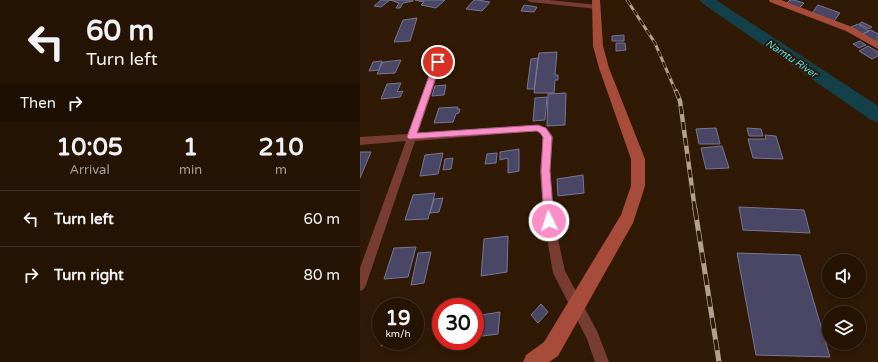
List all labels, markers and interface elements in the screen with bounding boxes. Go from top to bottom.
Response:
text: 60 m [86,14,154,48]
icon: left [20,16,72,68]
water label: Namtu River [763,37,820,81]
pin [421,45,455,79]
text: Turn left [86,48,158,70]
icon: arrive [427,51,449,73]
icon: right [64,92,86,114]
text: Then [20,94,56,112]
text: 10:05 [56,133,123,162]
text: 1 [183,133,198,162]
text: 210 [258,133,304,162]
text: Arrival [69,162,110,178]
text: min [179,162,202,178]
text: m [275,162,287,178]
position arrow [528,200,570,242]
icon: left [20,208,42,230]
text: Turn left [54,210,114,228]
text: 60 m [303,210,340,228]
map controls [822,254,866,350]
button: sound [822,254,866,298]
icon: right [20,264,42,286]
text: Turn right [54,266,124,284]
text: 80 m [303,266,340,284]
speed limit sign: 30 [432,298,484,350]
button: layers [822,306,866,350]
text: 19 [385,307,411,331]
text: km/h [385,328,411,340]

